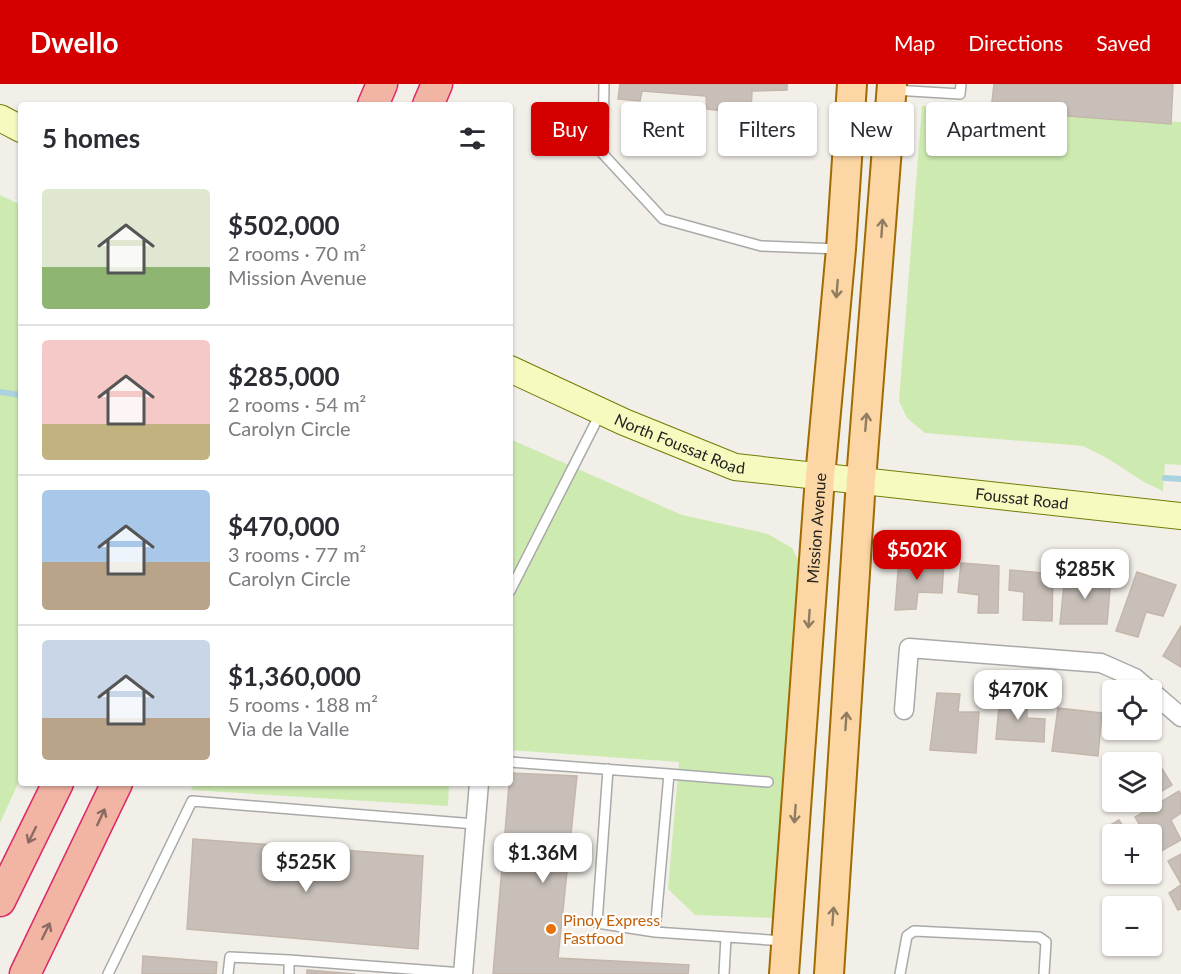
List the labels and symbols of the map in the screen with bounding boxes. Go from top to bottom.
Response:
one-way arrow [877,218,888,238]
one-way arrow [831,278,842,298]
street label: North Foussat Road [612,409,746,477]
one-way arrow [861,413,872,433]
street label: Mission Avenue [802,472,829,584]
street label: Foussat Road [974,483,1069,513]
pin: $502K [875,530,959,581]
pin: $285K [1043,549,1127,600]
one-way arrow [804,609,815,629]
pin: $470K [976,670,1060,721]
one-way arrow [841,712,852,732]
one-way arrow [790,803,801,823]
one-way arrow [95,808,107,826]
one-way arrow [26,826,38,844]
pin: $1.36M [494,833,592,884]
pin: $525K [264,842,348,893]
one-way arrow [828,906,839,926]
place label: Pinoy Express Fastfood [563,910,660,947]
marker: Pinoy Express Fastfood [544,922,558,936]
one-way arrow [41,923,53,941]

